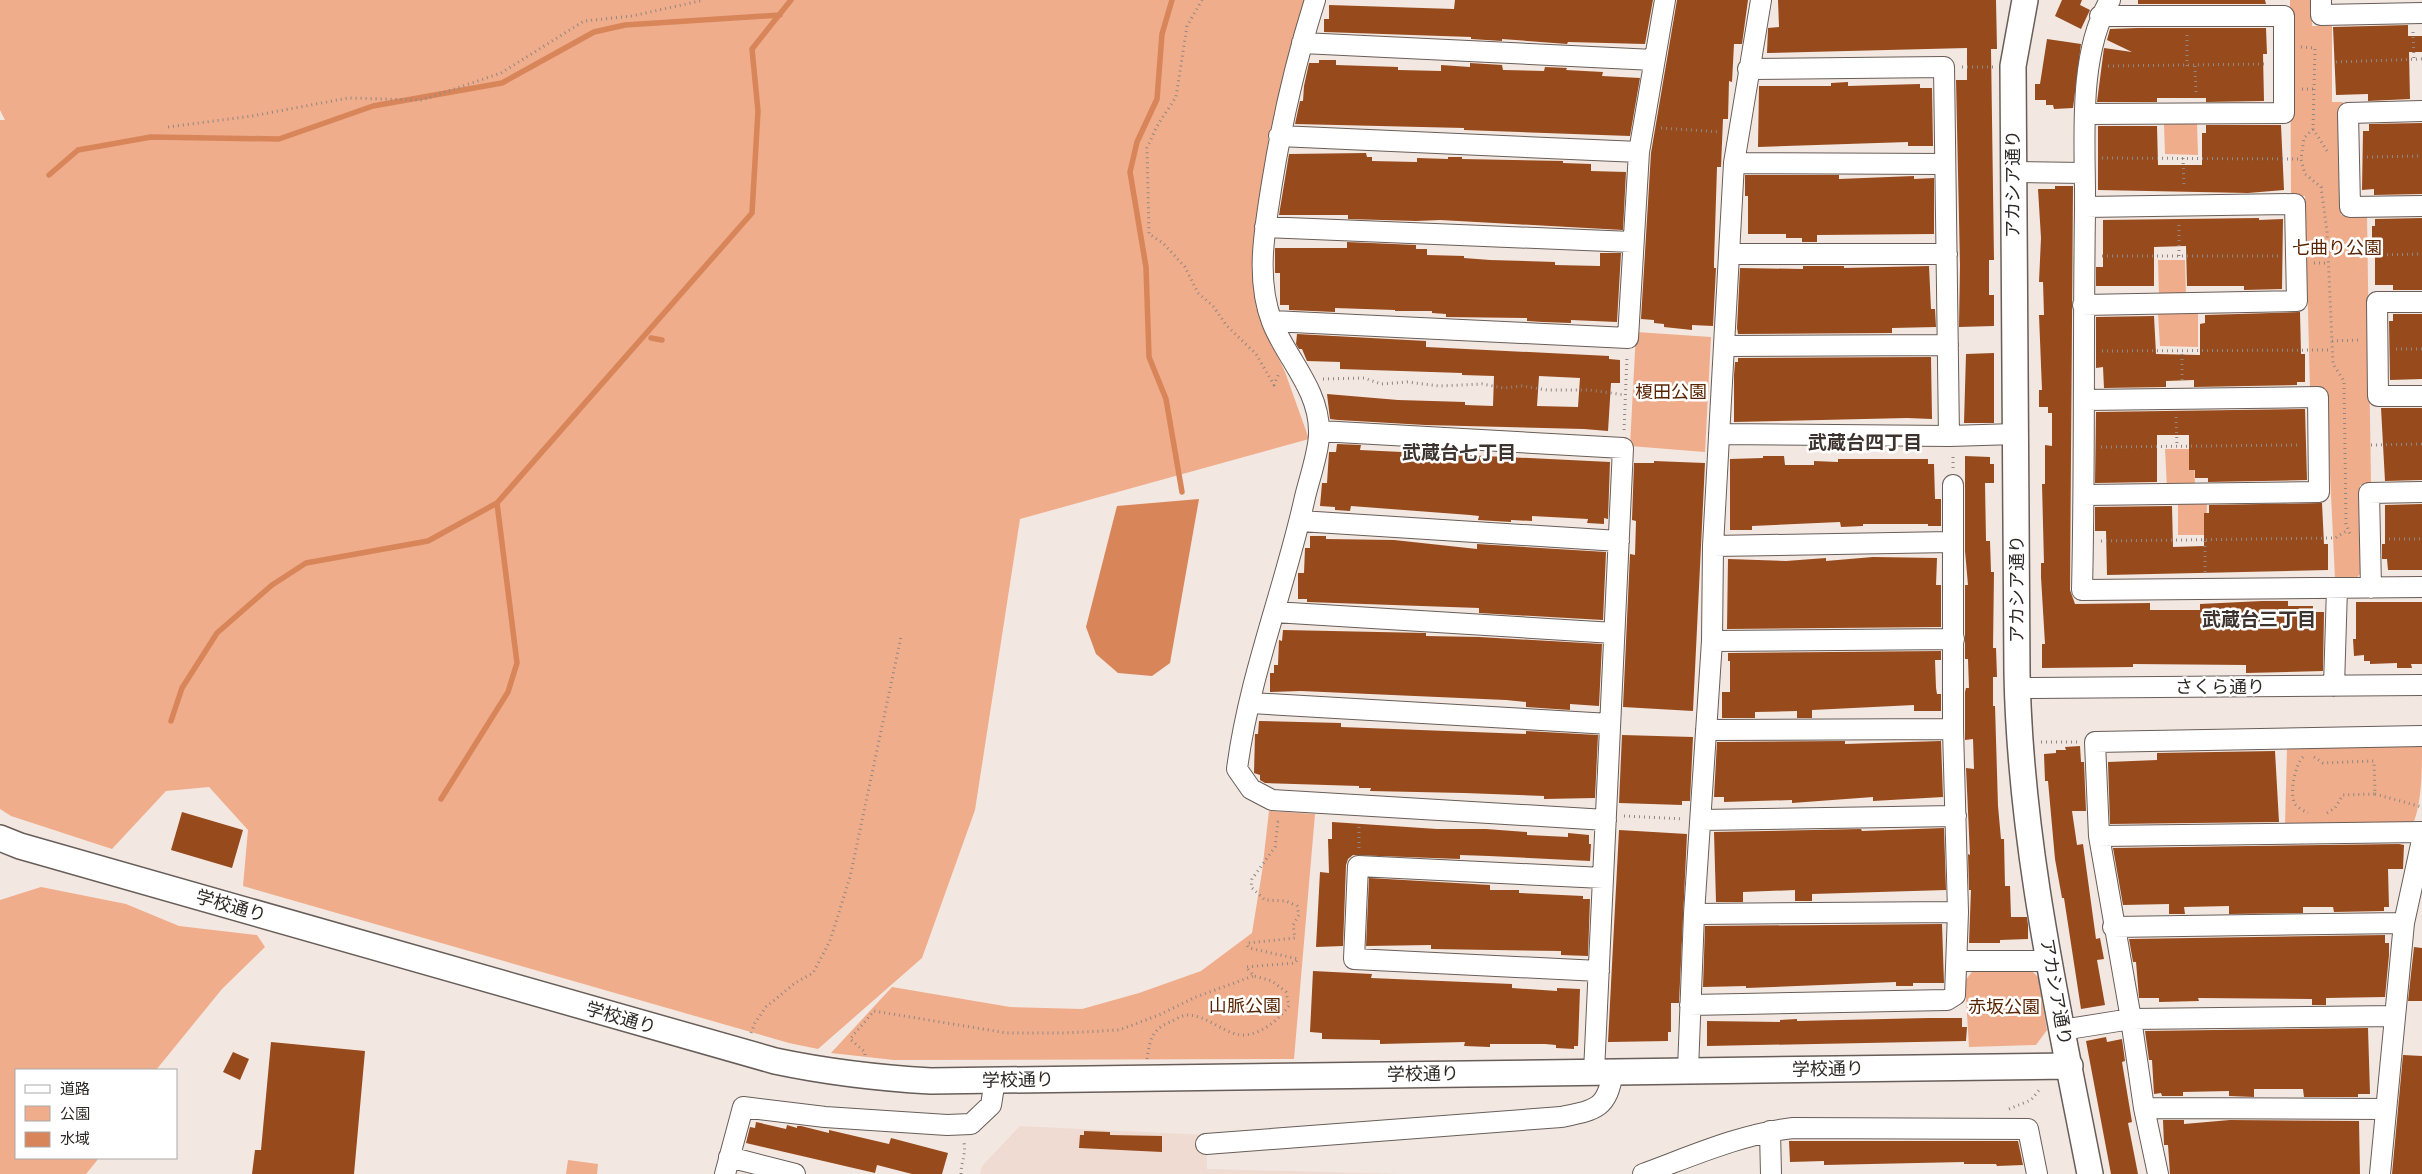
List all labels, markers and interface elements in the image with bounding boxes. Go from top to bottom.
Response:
street label: アカシア通り [2001,130,2025,238]
park label: 七曲り公園 [2292,236,2382,260]
park label: 榎田公園 [1635,380,1707,404]
district label: 武蔵台四丁目 [1808,430,1922,455]
district label: 武蔵台七丁目 [1402,440,1516,465]
street label: アカシア通り [2005,535,2029,643]
district label: 武蔵台三丁目 [2202,607,2316,632]
street label: さくら通り [2175,675,2265,699]
street label: 学校通り [193,885,269,927]
street label: アカシア通り [2035,937,2077,1047]
park label: 山脈公園 [1209,994,1281,1018]
park label: 赤坂公園 [1968,995,2040,1019]
street label: 学校通り [583,997,659,1039]
street label: 学校通り [1792,1056,1864,1082]
street label: 学校通り [1387,1061,1459,1087]
street label: 学校通り [982,1067,1054,1093]
legend [15,1069,178,1159]
text: 道路 [60,1079,90,1099]
text: 公園 [60,1104,90,1124]
text: 水域 [60,1129,90,1149]

